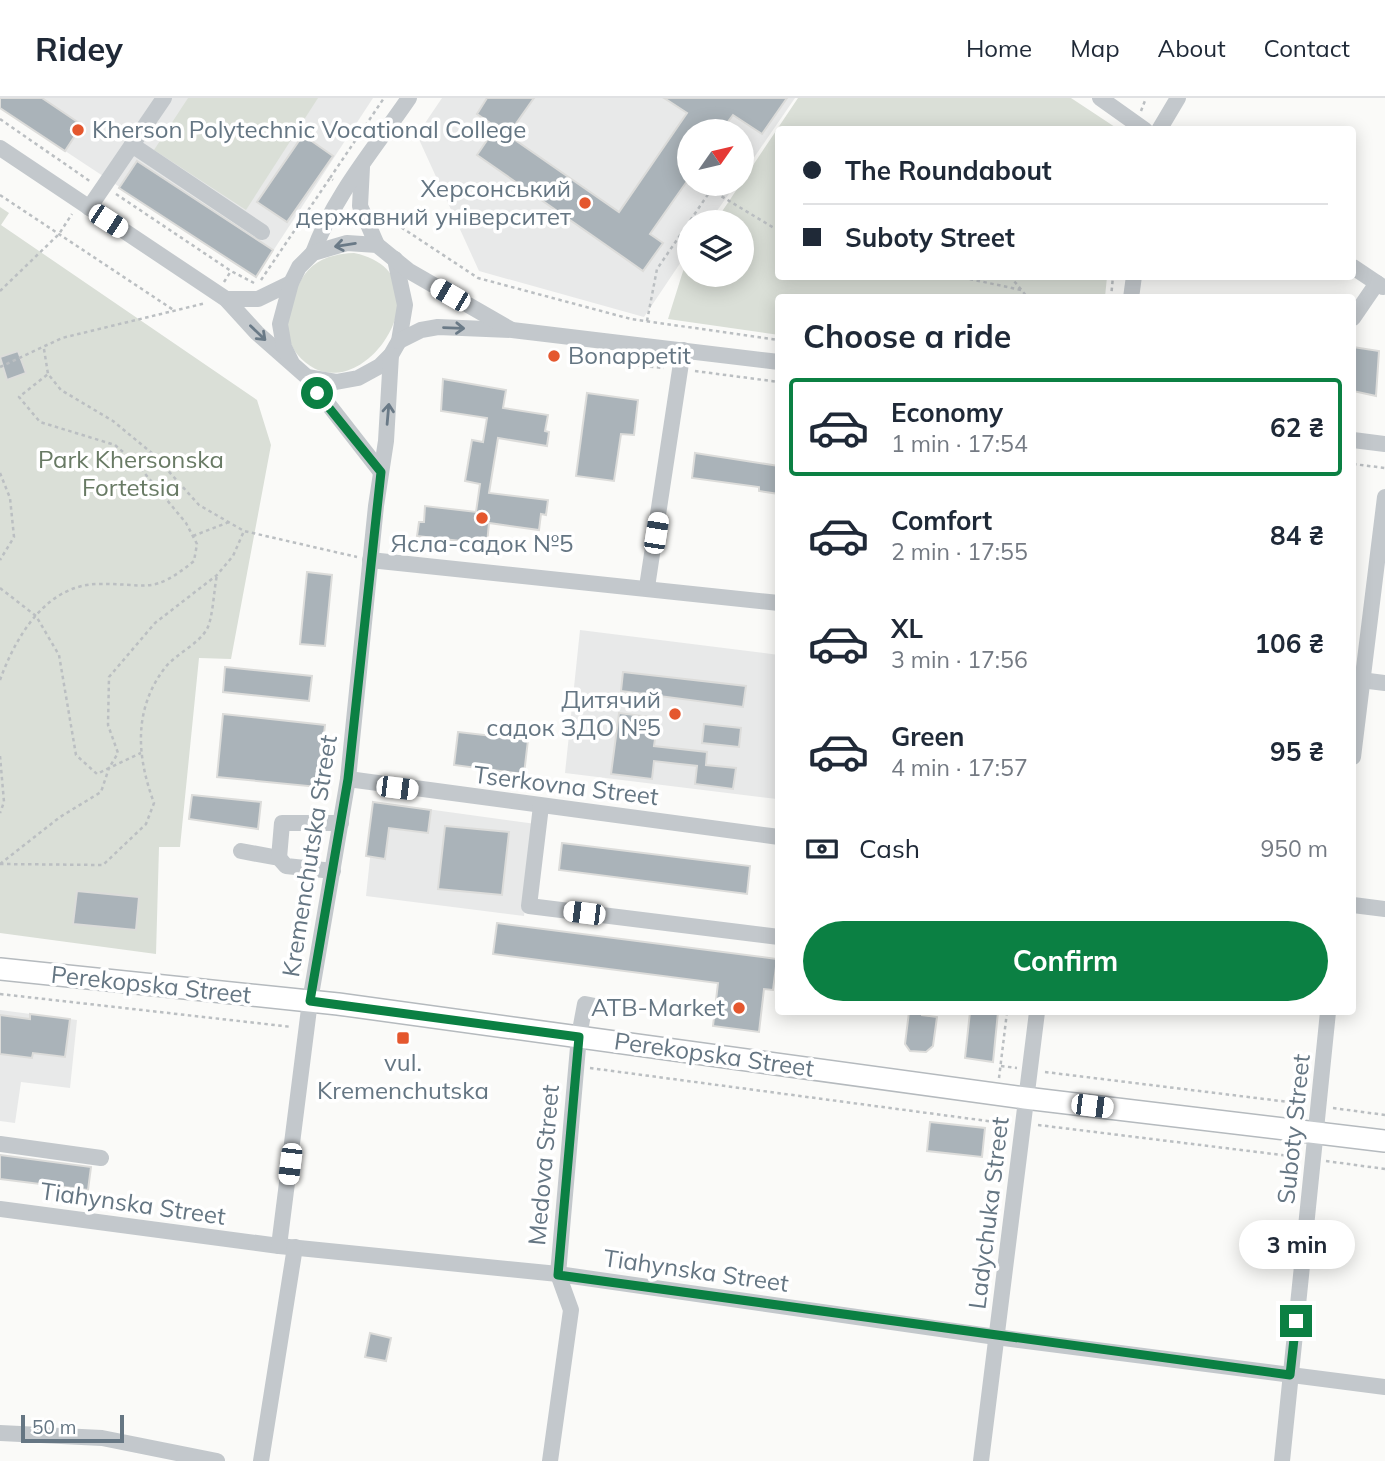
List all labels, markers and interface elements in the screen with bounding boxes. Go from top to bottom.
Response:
text: Ridey [35,28,123,69]
text: Home [966,33,1032,63]
text: Map [1070,33,1120,63]
text: About [1158,33,1226,63]
text: Contact [1264,33,1350,63]
place label: Kherson Polytechnic Vocational College [92,114,526,144]
north arrow [677,119,754,196]
map controls [677,119,754,287]
marker: Kherson Polytechnic Vocational College [70,122,86,138]
text: The Roundabout [845,154,1052,187]
place label: Херсонський державний університет [296,173,571,231]
marker: Херсонський державний університет [577,195,593,211]
car [85,201,132,241]
button: layers [677,210,754,287]
text: Suboty Street [845,221,1015,254]
one-way arrow [334,239,357,252]
car [427,275,474,315]
text: Choose a ride [803,316,1011,356]
one-way arrow [443,321,466,334]
one-way arrow [249,325,266,342]
place label: Bonappetit [568,340,691,370]
marker: Bonappetit [546,348,562,364]
route start [301,377,333,409]
icon: car [807,396,870,459]
text: Economy [891,396,1003,429]
one-way arrow [382,403,395,425]
text: 62 ₴ [1270,411,1324,444]
text: 1 min · 17:54 [891,429,1028,458]
park label: Park Khersonska Fortetsia [38,444,224,502]
icon: car [807,504,870,567]
text: Comfort [891,504,992,537]
marker: Ясла-садок №5 [474,510,490,526]
car [643,511,670,555]
text: 84 ₴ [1270,519,1324,552]
place label: Ясла-садок №5 [391,528,573,558]
text: 2 min · 17:55 [891,537,1028,566]
icon: car [807,612,870,675]
text: XL [891,612,923,645]
text: 106 ₴ [1254,627,1324,660]
text: 3 min · 17:56 [891,645,1028,674]
place label: Дитячий садок ЗДО №5 [486,684,661,742]
marker: Дитячий садок ЗДО №5 [667,706,683,722]
icon: car [807,720,870,783]
text: Green [891,720,964,753]
street label: Kremenchutska Street [275,733,343,979]
text: 95 ₴ [1270,735,1324,768]
text: 4 min · 17:57 [891,753,1028,782]
street label: Tserkovna Street [472,759,660,811]
car [375,775,420,801]
icon: cash [803,830,841,868]
text: Cash [859,832,920,865]
text: 950 m [1260,834,1328,863]
car [562,900,607,926]
button: Confirm [803,921,1328,1001]
street label: Perekopska Street [50,959,253,1009]
place label: ATB-Market [591,992,725,1022]
marker: ATB-Market [731,1000,747,1016]
street label: Perekopska Street [612,1025,816,1083]
marker: vul. Kremenchutska [395,1030,411,1046]
place label: vul. Kremenchutska [317,1047,489,1105]
street label: Suboty Street [1270,1052,1316,1205]
street label: Medova Street [521,1083,565,1246]
car [1070,1093,1115,1119]
street label: Ladychuka Street [961,1115,1015,1311]
car [278,1142,303,1186]
street label: Tiahynska Street [39,1175,228,1231]
callout: 3 min [1238,1220,1354,1268]
text: 3 min [1267,1230,1327,1259]
street label: Tiahynska Street [602,1242,791,1298]
route end [1280,1305,1312,1337]
scale bar [21,1412,124,1444]
text: 50 m [32,1415,76,1439]

